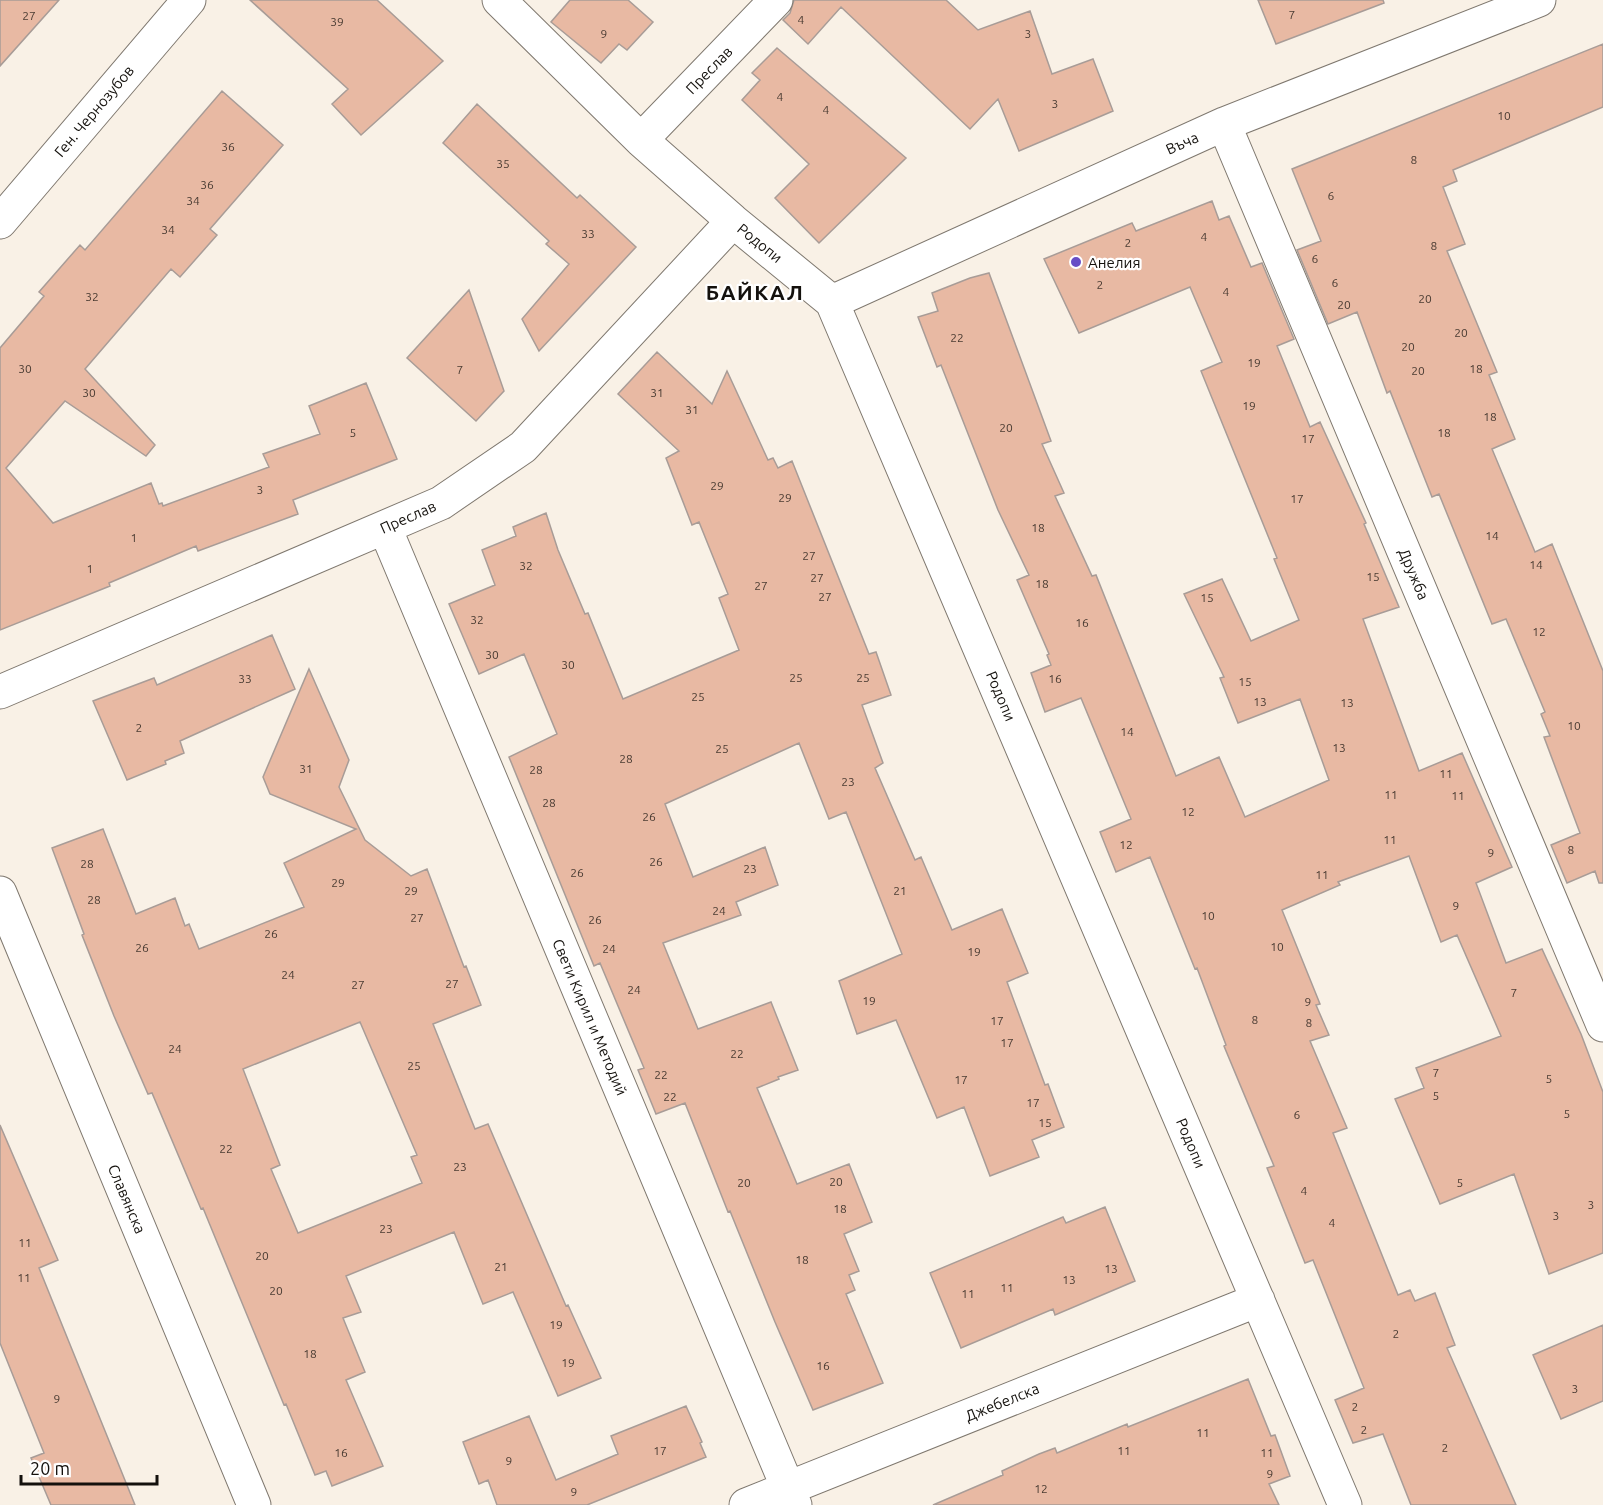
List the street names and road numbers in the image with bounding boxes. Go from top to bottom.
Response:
street label: Преслав [682,43,736,97]
street label: Ген. Чернозубов [51,62,137,160]
street label: Въча [1163,128,1201,158]
street label: Родопи [734,220,786,266]
street label: Преслав [377,497,439,537]
street label: Дружба [1396,546,1432,602]
street label: Родопи [983,668,1019,724]
street label: Свети Кирил и Методий [549,936,631,1098]
street label: Родопи [1173,1115,1209,1171]
street label: Славянска [105,1162,149,1236]
street label: Джебелска [963,1379,1041,1425]

